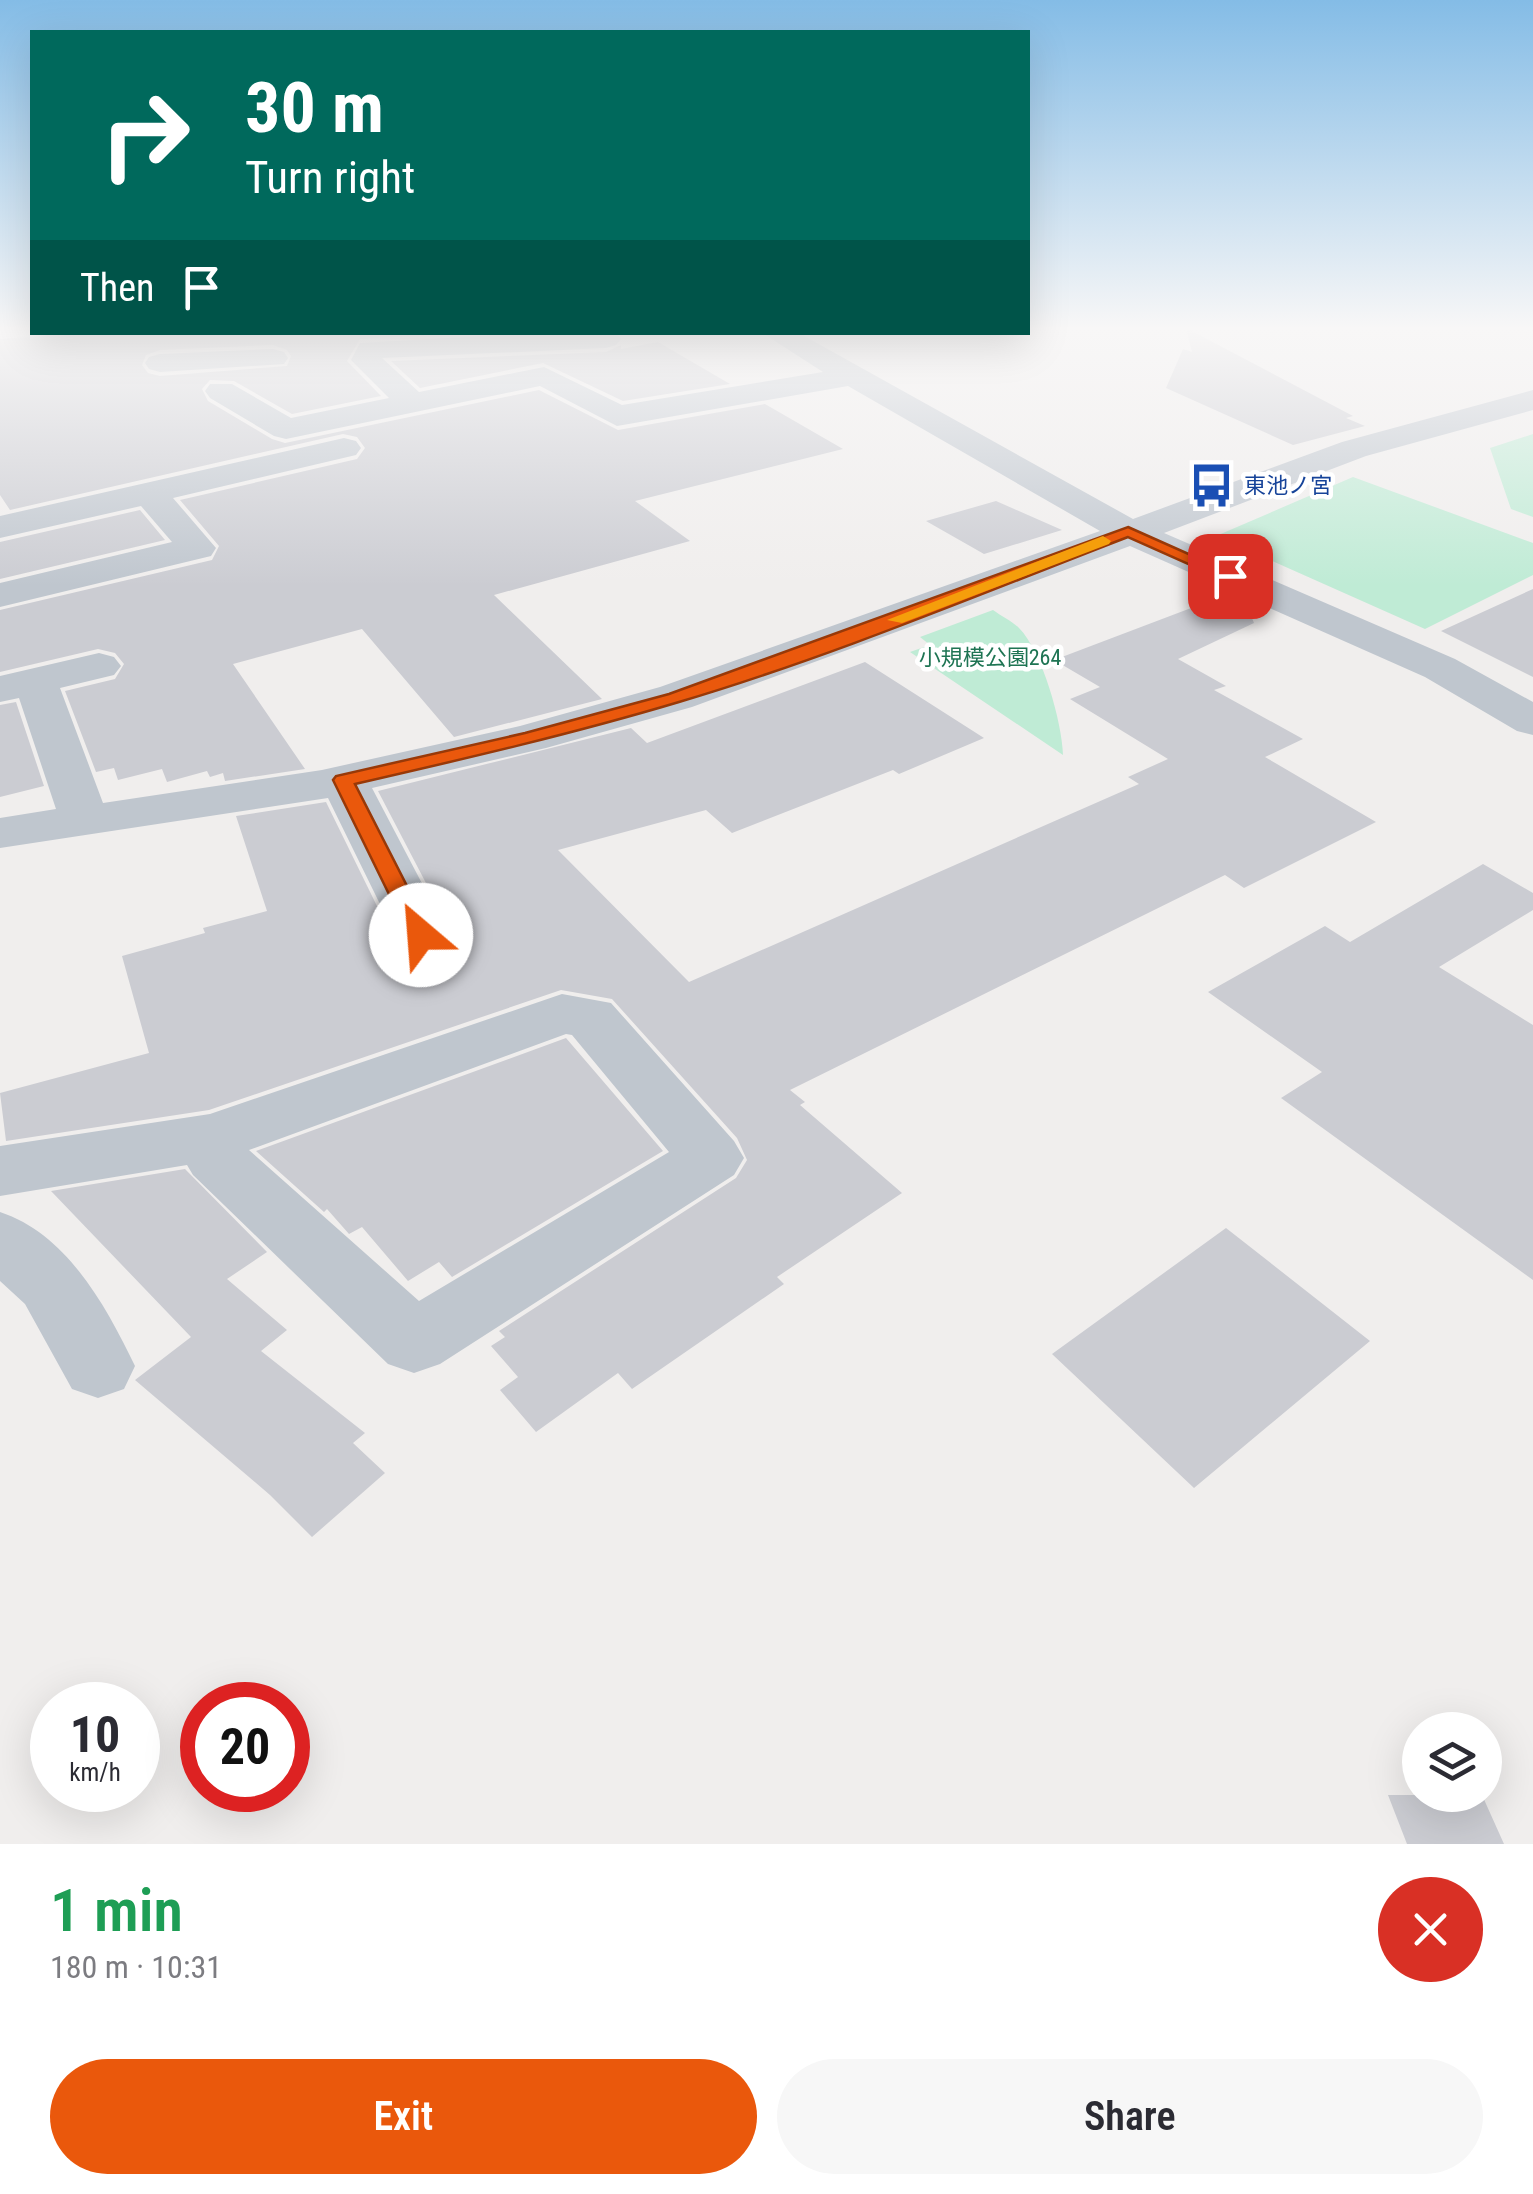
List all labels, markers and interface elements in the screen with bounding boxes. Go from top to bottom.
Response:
text: 30 m [245,67,384,149]
icon: right [80,70,210,200]
text: Turn right [245,151,415,204]
icon: arrive [174,260,229,315]
text: Then [80,266,154,310]
bus stop icon: 東池ノ宮 [1187,461,1235,509]
place label: 東池ノ宮 [1244,473,1332,498]
pin [1188,534,1273,619]
icon: arrive [1203,549,1258,604]
park label: 小規模公園264 [919,645,1061,670]
position arrow [369,883,473,987]
speed limit sign: 20 [180,1682,310,1812]
text: 10 [70,1706,120,1764]
map controls [1402,1712,1502,1812]
button: layers [1402,1712,1502,1812]
text: km/h [69,1758,121,1787]
text: 1 min [50,1875,183,1946]
button: close [1378,1877,1483,1982]
text: 180 m · 10:31 [50,1948,222,1986]
button: Exit [50,2059,757,2174]
button: Share [777,2059,1483,2174]

